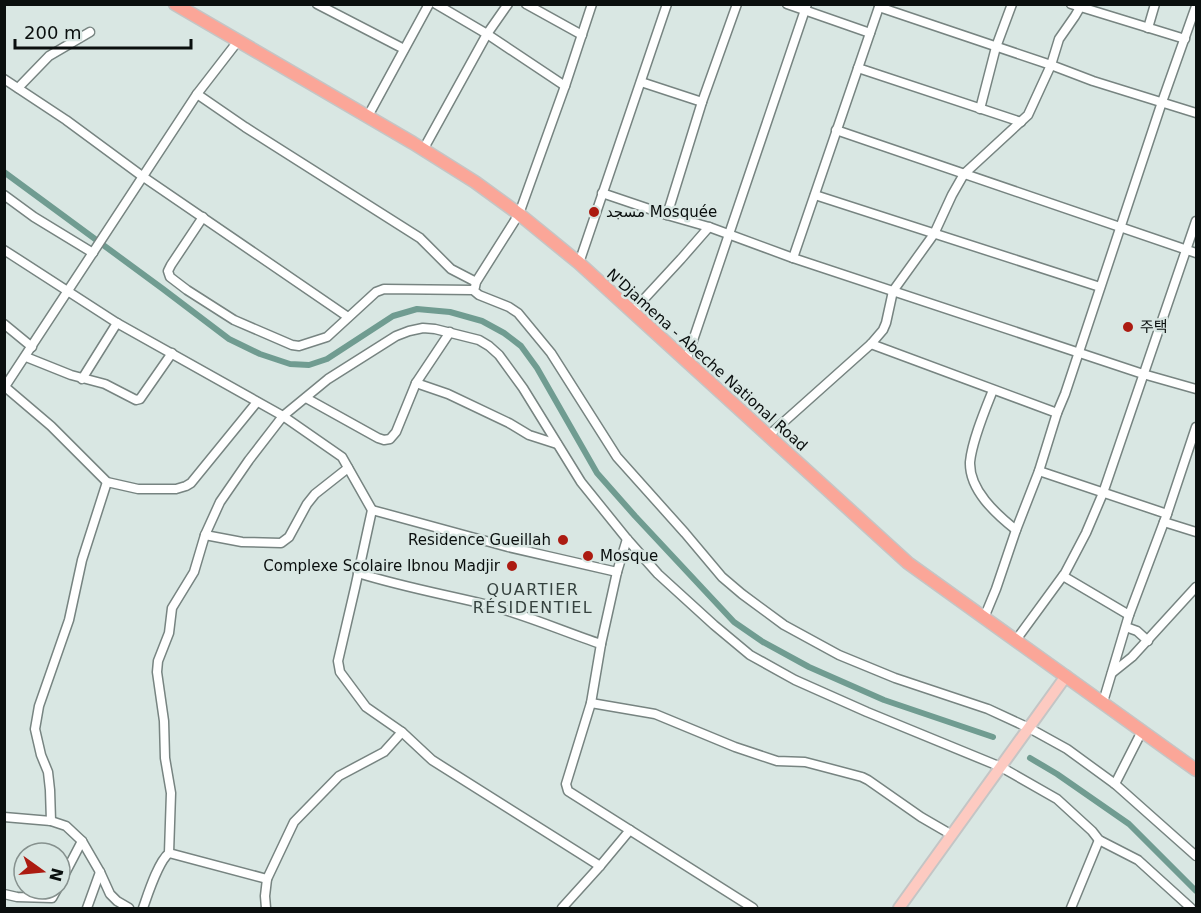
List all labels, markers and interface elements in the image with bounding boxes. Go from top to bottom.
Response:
scale bar [15,12,190,50]
text: 200 m [24,22,82,43]
place label: مسجد Mosquée [606,203,717,221]
marker: مسجد Mosquée [587,205,601,219]
street label: N'Djamena - Abeche National Road [603,265,811,455]
place label: 주택 [1140,318,1168,336]
marker: 주택 [1121,320,1135,334]
place label: Residence Gueillah [408,531,551,549]
marker: Residence Gueillah [556,533,570,547]
place label: Mosque [600,547,658,565]
marker: Mosque [581,549,595,563]
place label: Complexe Scolaire Ibnou Madjir [263,557,501,575]
marker: Complexe Scolaire Ibnou Madjir [505,559,519,573]
district label: QUARTIER RÉSIDENTIEL [473,580,593,617]
north arrow [12,841,72,901]
text: N [45,866,67,884]

